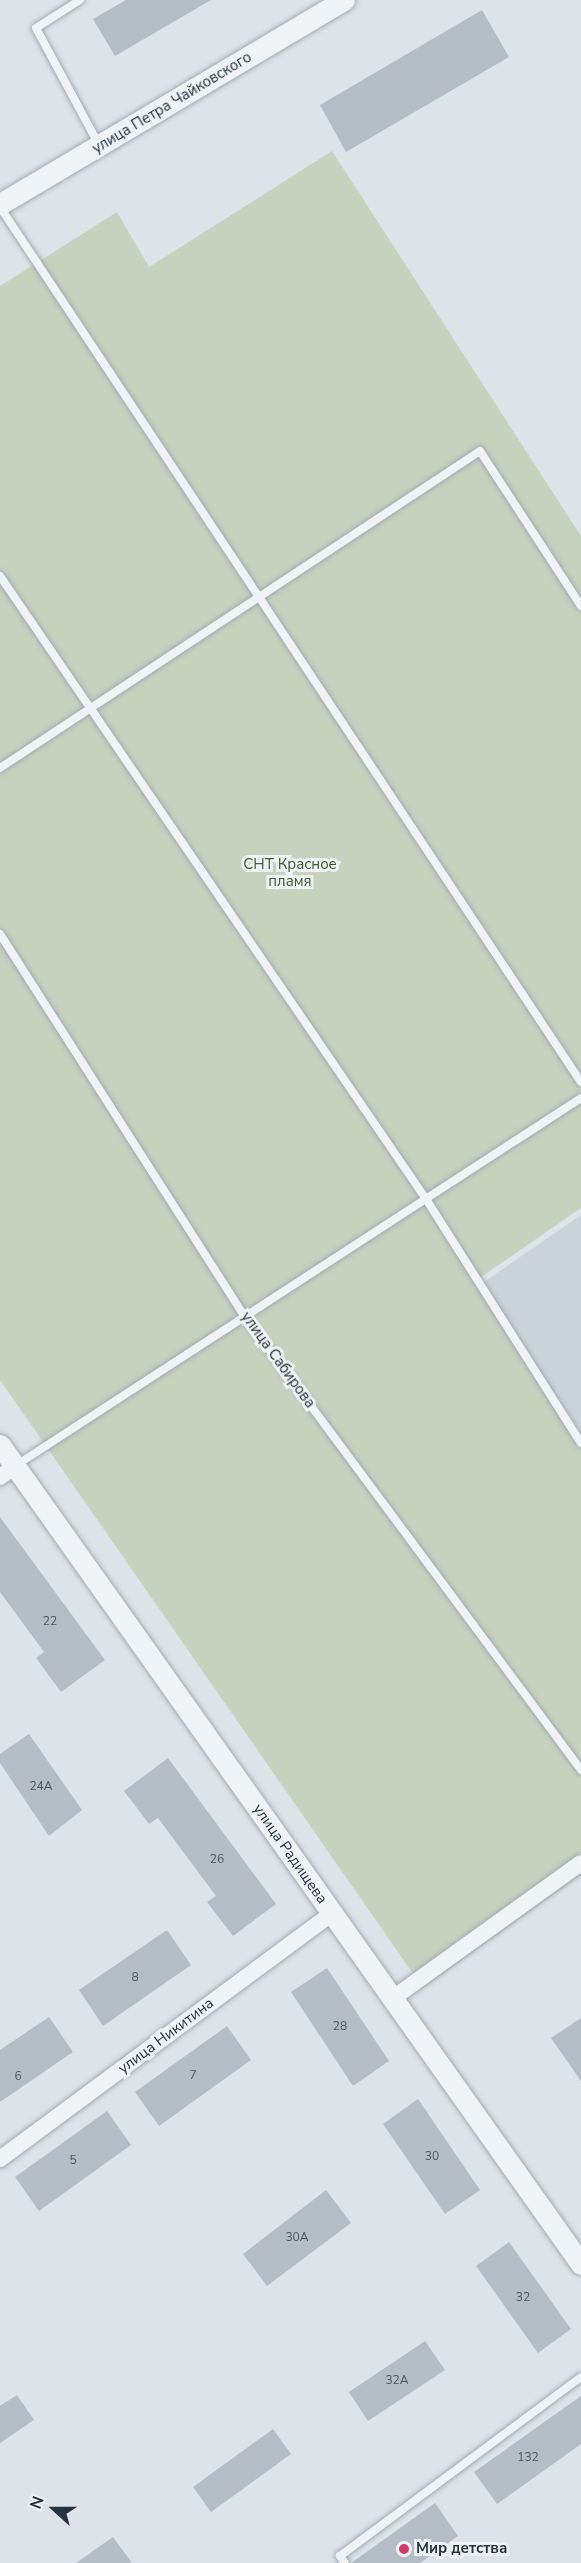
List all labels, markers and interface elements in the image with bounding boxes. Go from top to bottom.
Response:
street label: улица Петра Чайковского [89,48,255,158]
park label: СНТ Красное пламя [243,855,337,890]
street label: улица Сабирова [237,1308,319,1412]
house number: 22 [43,1615,57,1629]
house number: 24А [29,1780,53,1794]
street label: улица Радищева [249,1801,331,1907]
house number: 26 [210,1853,224,1867]
house number: 8 [131,1971,139,1985]
street label: улица Никитина [115,1994,217,2078]
house number: 28 [333,2020,347,2034]
house number: 7 [189,2069,197,2083]
house number: 6 [14,2070,22,2084]
house number: 30 [425,2150,439,2164]
house number: 5 [69,2154,77,2168]
house number: 30А [285,2231,309,2245]
house number: 32 [516,2291,530,2305]
house number: 32А [385,2374,409,2388]
house number: 132 [517,2451,539,2465]
north arrow [24,2479,84,2539]
text: N [25,2493,50,2512]
place label: Мир детства [416,2540,507,2558]
marker: Мир детства [397,2542,411,2556]

